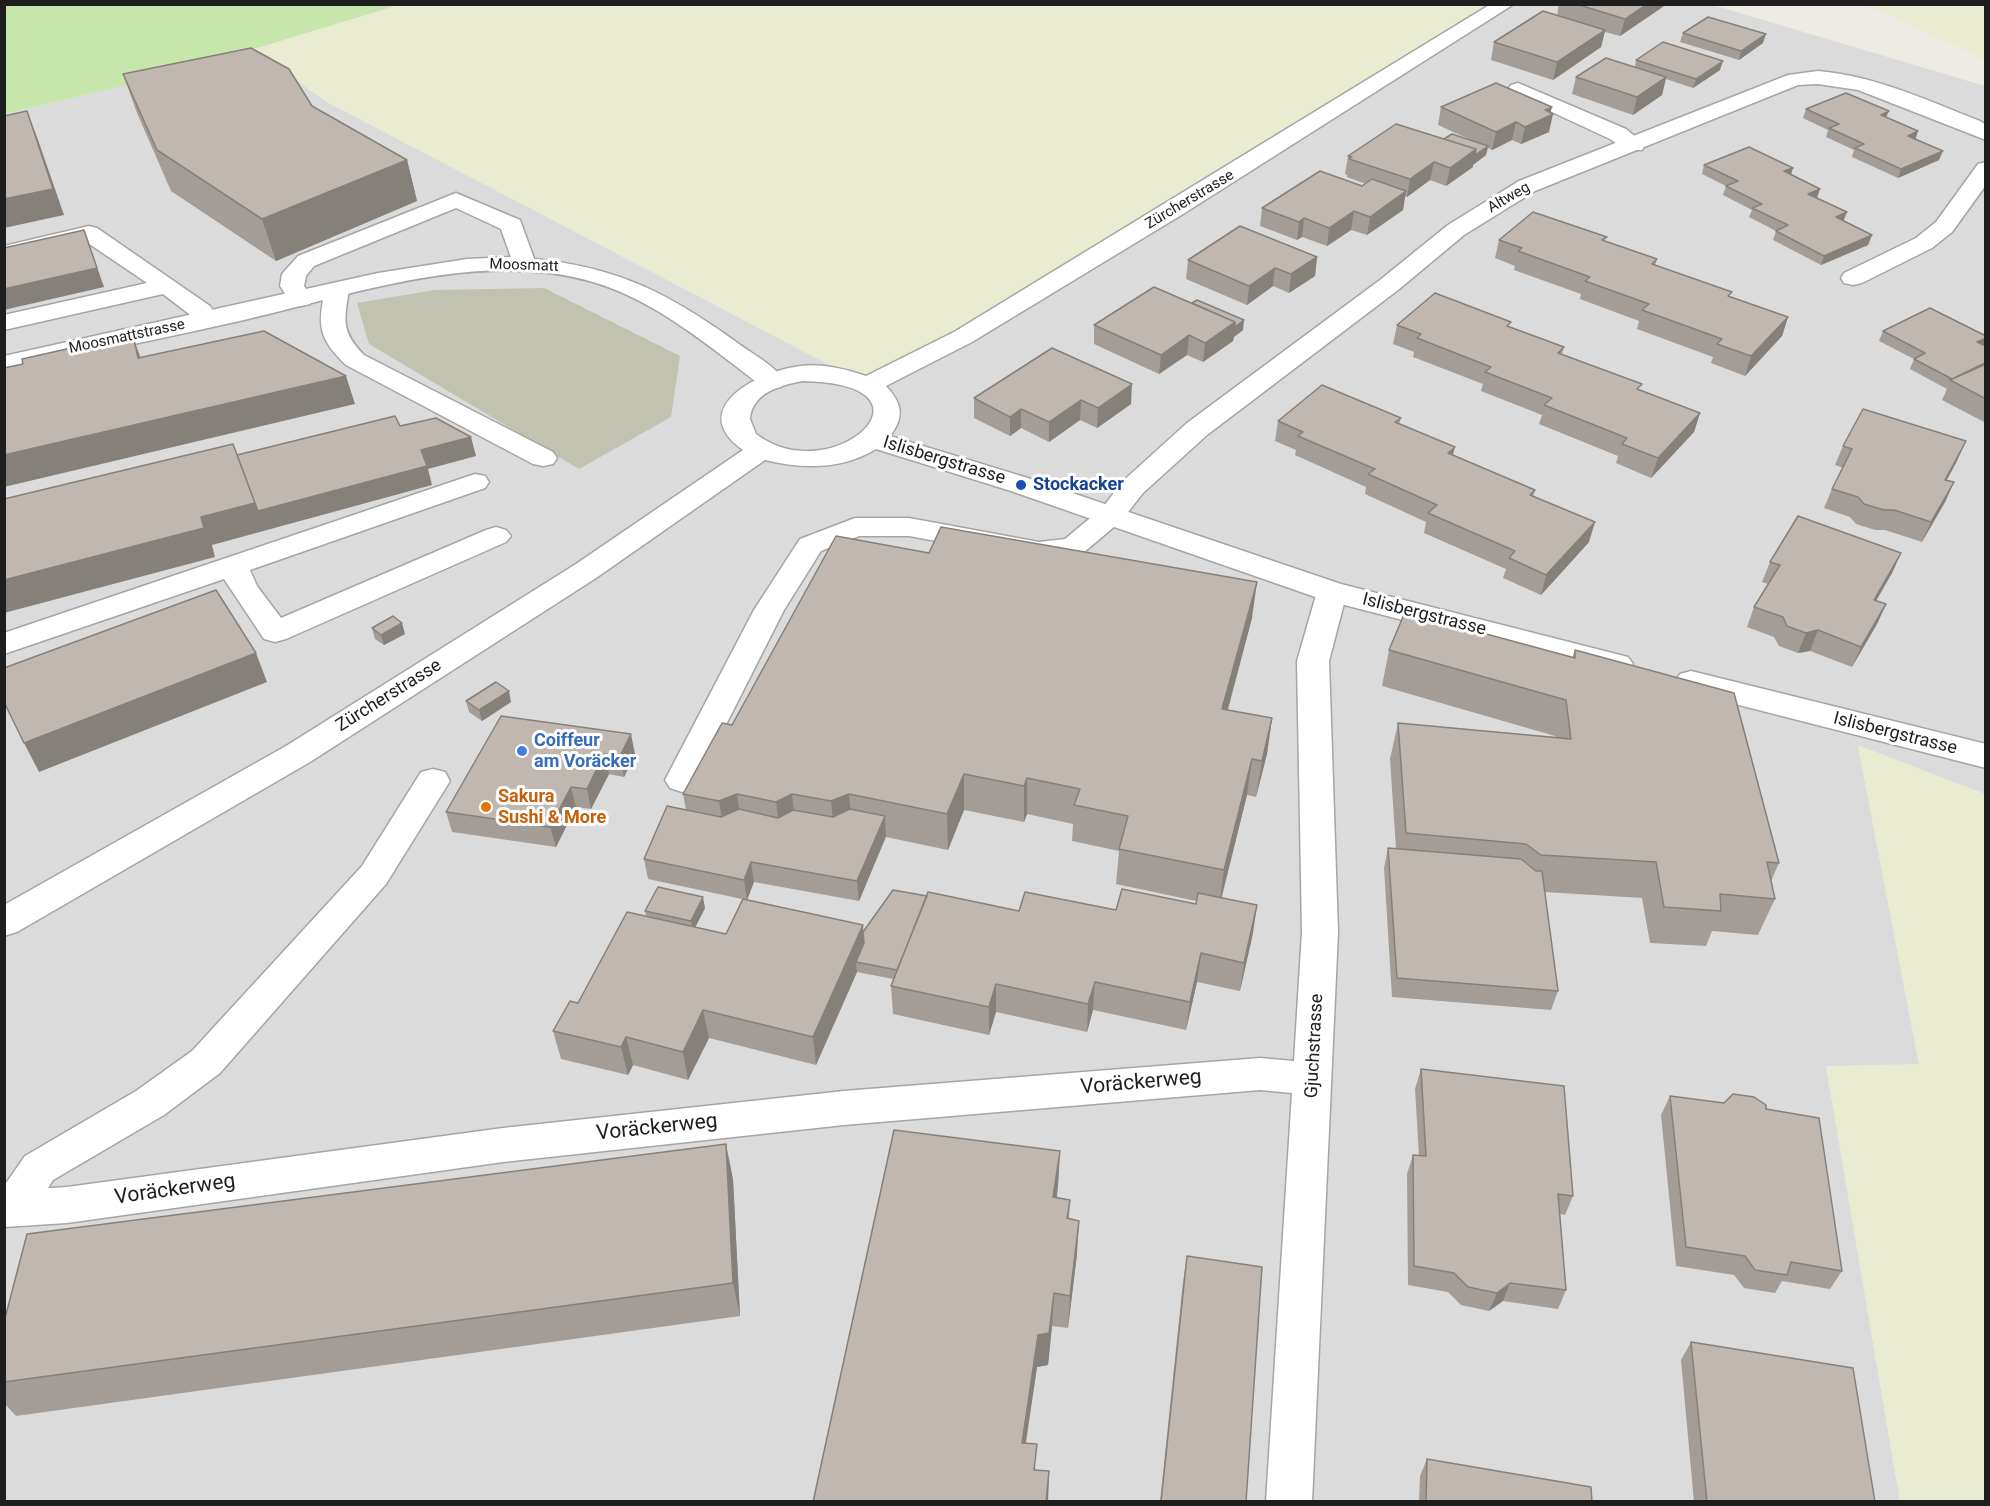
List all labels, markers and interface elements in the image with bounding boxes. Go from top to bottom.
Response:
street label: Zürcherstrasse [1142,166,1238,234]
street label: Altweg [1485,179,1533,217]
street label: Moosmatt [489,256,559,276]
street label: Moosmattstrasse [67,316,187,358]
street label: Islisbergstrasse [880,432,1008,490]
place label: Stockacker [1033,474,1124,496]
marker: Stockacker [1014,478,1028,492]
street label: Islisbergstrasse [1360,589,1488,641]
street label: Zürcherstrasse [332,655,446,737]
street label: Islisbergstrasse [1831,708,1959,760]
place label: Coiffeur am Voräcker [534,730,636,772]
marker: Coiffeur am Voräcker [515,744,529,758]
place label: Sakura Sushi & More [498,786,606,828]
marker: Sakura Sushi & More [479,800,493,814]
street label: Gjuchstrasse [1301,993,1329,1099]
street label: Voräckerweg [1079,1065,1203,1101]
street label: Voräckerweg [595,1109,719,1147]
street label: Voräckerweg [113,1169,237,1211]

